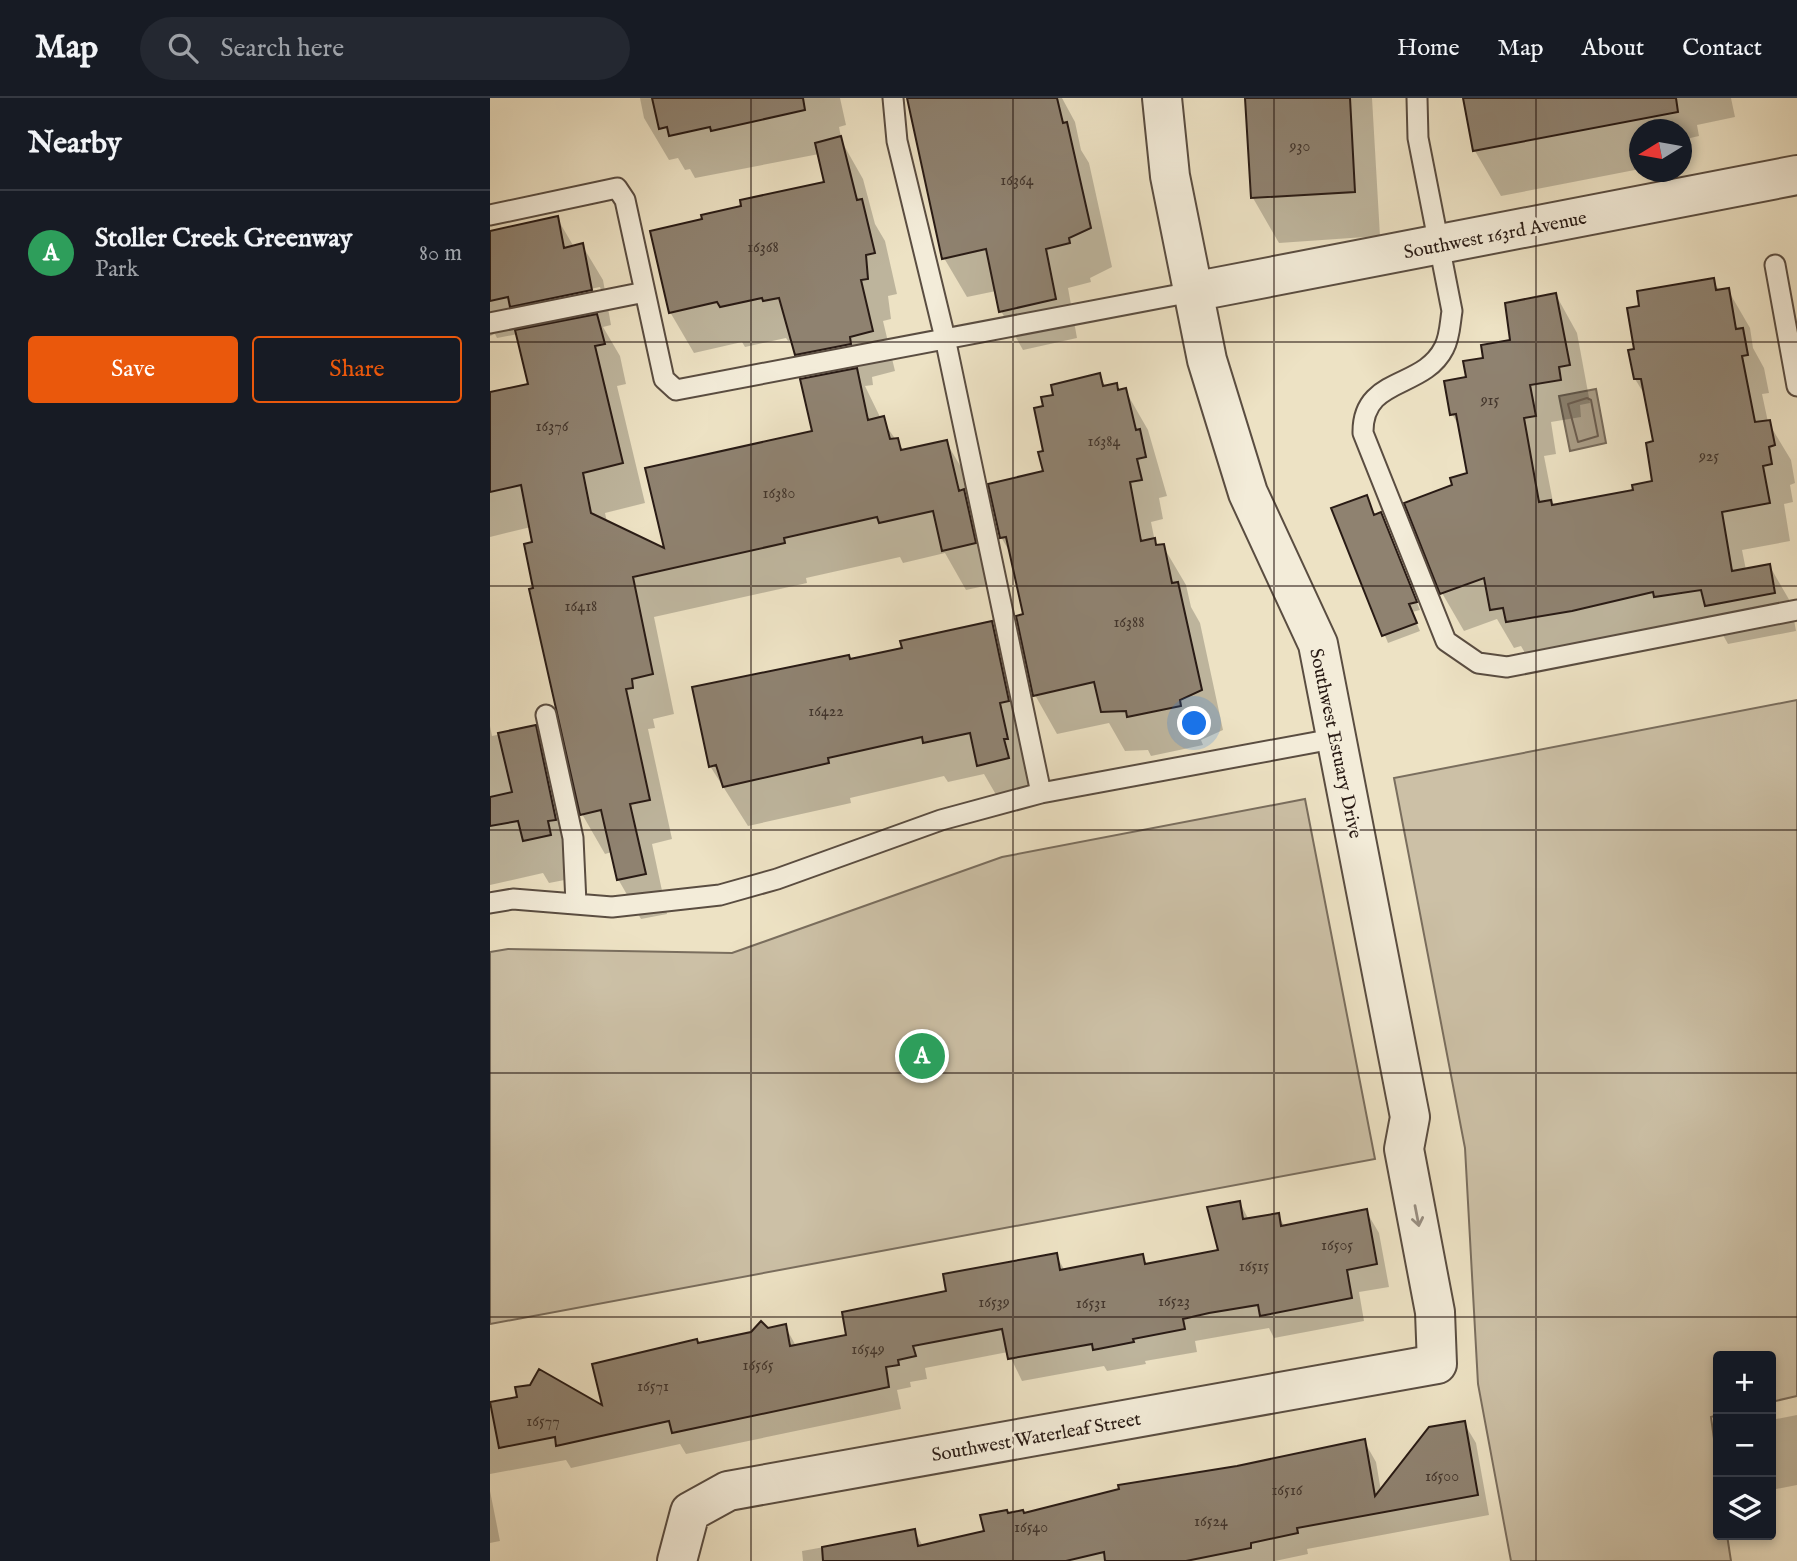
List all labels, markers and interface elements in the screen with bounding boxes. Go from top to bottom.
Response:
search box [140,17,630,80]
text: Map [35,27,98,69]
icon: search [164,29,202,67]
text: Search here [220,32,344,65]
text: Home [1397,33,1460,64]
text: Map [1498,33,1544,64]
text: About [1582,33,1644,64]
text: Contact [1682,33,1762,64]
north arrow [1629,119,1692,182]
text: Nearby [28,125,121,163]
house number: 930 [1289,137,1311,157]
house number: 16364 [1000,171,1034,191]
street label: Southwest 163rd Avenue [1402,206,1589,265]
text: Stoller Creek Greenway [95,222,352,255]
house number: 16368 [747,238,779,258]
text: A [43,239,59,268]
text: 80 m [419,239,462,268]
text: Park [95,255,139,284]
button: Save [28,336,238,403]
button: Share [252,336,462,403]
house number: 915 [1480,391,1500,411]
house number: 16376 [536,417,569,437]
house number: 16384 [1088,432,1121,452]
house number: 925 [1698,447,1719,467]
house number: 16380 [763,484,796,504]
house number: 16418 [565,597,597,617]
house number: 16388 [1113,613,1145,633]
street label: Southwest Estuary Drive [1303,646,1367,841]
house number: 16422 [808,702,844,722]
your location [1177,706,1211,740]
pin: A [899,1030,945,1082]
one-way arrow [1410,1204,1424,1227]
house number: 16505 [1321,1236,1353,1256]
house number: 16515 [1239,1257,1269,1277]
house number: 16523 [1158,1292,1190,1312]
house number: 16539 [978,1293,1010,1313]
house number: 16531 [1076,1294,1106,1314]
house number: 16549 [851,1340,885,1360]
map controls [1713,1351,1776,1540]
button: + [1713,1351,1776,1414]
house number: 16565 [742,1356,774,1376]
house number: 16571 [637,1377,669,1397]
street label: Southwest Waterleaf Street [930,1408,1143,1468]
house number: 16577 [526,1412,560,1432]
button: − [1713,1414,1776,1477]
house number: 16500 [1425,1467,1459,1487]
button: layers [1713,1477,1776,1540]
house number: 16516 [1271,1481,1303,1501]
house number: 16524 [1194,1512,1228,1532]
house number: 16540 [1014,1518,1048,1538]

